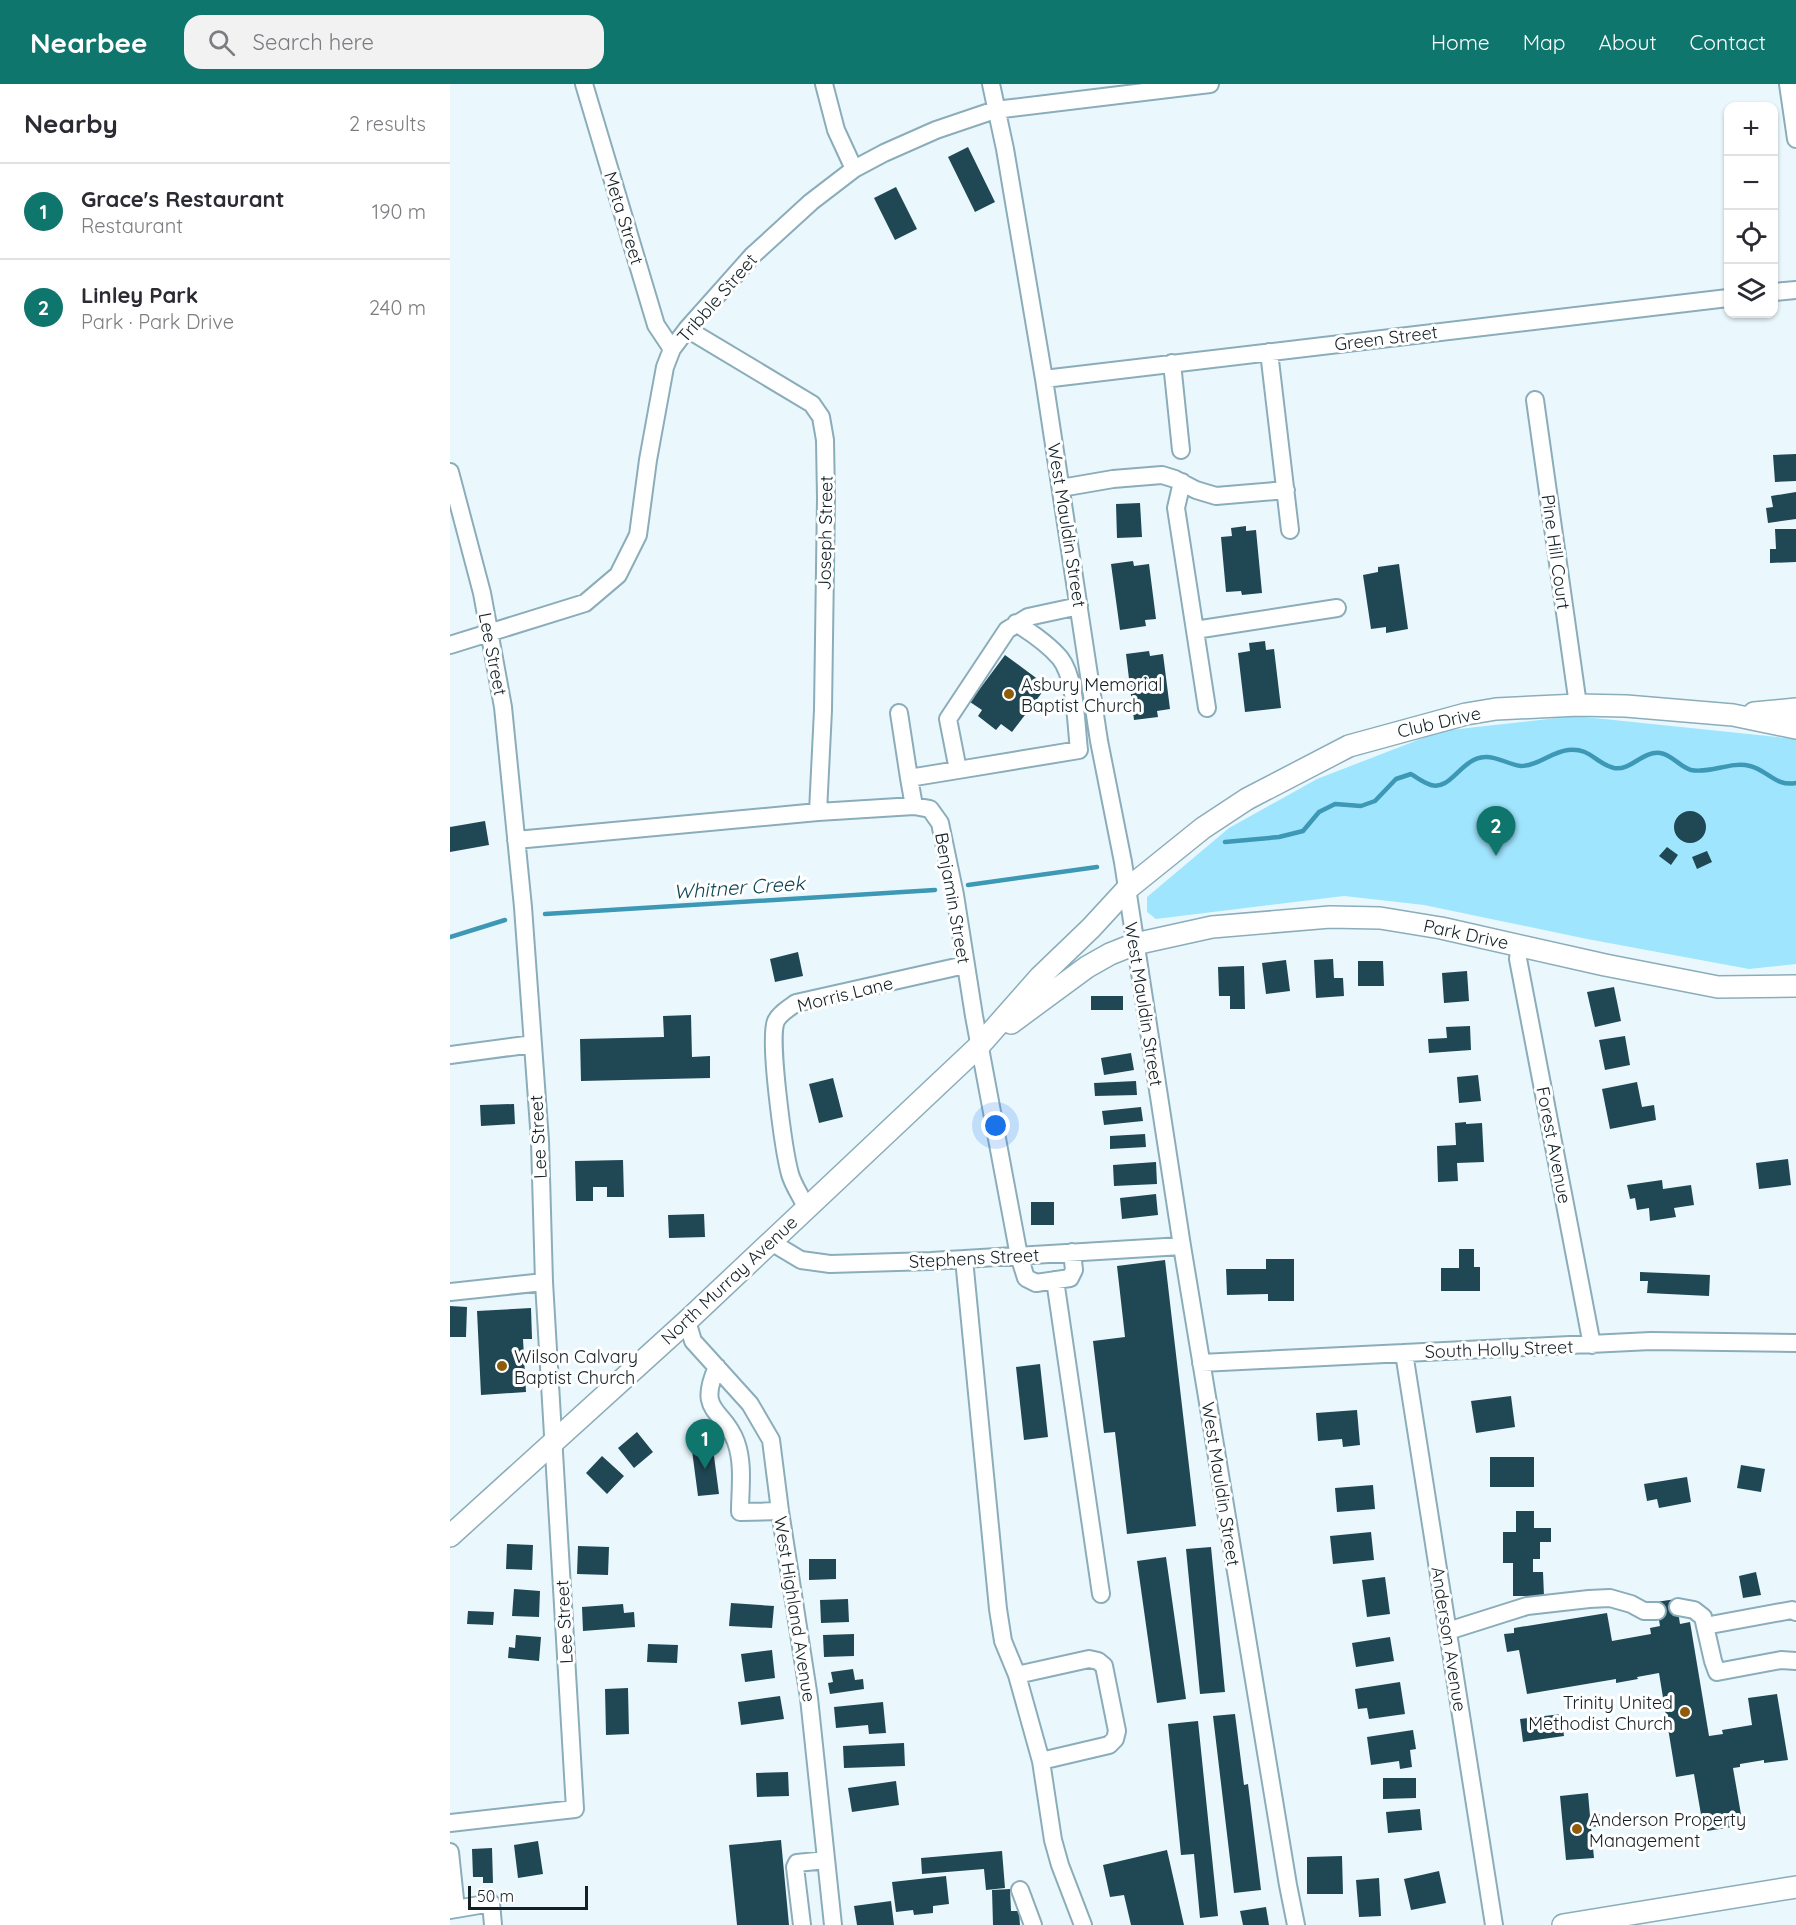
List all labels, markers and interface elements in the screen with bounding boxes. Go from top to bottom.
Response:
search box [184,15,604,69]
text: Nearbee [30,25,148,60]
icon: search [205,26,238,59]
text: Search here [253,28,374,56]
text: Home [1431,29,1490,55]
text: Map [1523,29,1566,55]
text: About [1599,29,1657,55]
text: Contact [1690,29,1766,55]
map controls [1724,102,1778,318]
button: + [1724,102,1778,156]
text: Nearby [24,107,118,140]
text: 2 results [349,111,426,136]
button: − [1724,156,1778,210]
street label: Meta Street [599,169,649,267]
text: Grace's Restaurant [81,185,285,213]
text: 1 [40,199,47,224]
text: 190 m [372,199,426,224]
button: locate [1724,210,1778,264]
text: Restaurant [81,213,183,238]
street label: Tribble Street [672,249,762,347]
button: layers [1724,264,1778,318]
text: Linley Park [81,281,198,309]
text: 2 [38,295,49,320]
text: 240 m [369,295,426,320]
text: Park · Park Drive [81,309,234,334]
street label: Green Street [1333,320,1439,356]
street label: West Mauldin Street [1043,441,1091,609]
street label: Joseph Street [812,475,838,591]
street label: Pine Hill Court [1537,493,1575,611]
street label: Lee Street [474,611,512,697]
place label: Asbury Memorial Baptist Church [1021,673,1162,717]
marker: Asbury Memorial Baptist Church [1002,687,1016,701]
street label: Club Drive [1395,701,1483,743]
pin: 2 [1476,806,1516,856]
street label: Benjamin Street [930,831,976,965]
water label: Whitner Creek [673,870,808,904]
street label: Park Drive [1421,914,1511,954]
street label: West Mauldin Street [1120,920,1168,1088]
street label: Morris Lane [795,971,895,1017]
street label: Forest Avenue [1531,1085,1577,1205]
street label: Lee Street [524,1094,552,1180]
your location [981,1111,1010,1140]
street label: North Murray Avenue [656,1211,802,1349]
street label: Stephens Street [908,1243,1040,1273]
street label: South Holly Street [1424,1335,1574,1363]
place label: Wilson Calvary Baptist Church [514,1345,638,1389]
marker: Wilson Calvary Baptist Church [495,1359,509,1373]
street label: West Mauldin Street [1197,1400,1245,1568]
pin: 1 [686,1420,724,1469]
street label: West Highland Avenue [769,1514,821,1704]
street label: Anderson Avenue [1426,1565,1472,1713]
street label: Lee Street [550,1579,578,1665]
place label: Trinity United Methodist Church [1528,1691,1673,1735]
marker: Trinity United Methodist Church [1678,1705,1692,1719]
place label: Anderson Property Management [1589,1808,1746,1852]
marker: Anderson Property Management [1570,1822,1584,1836]
scale bar [468,1883,588,1910]
text: 50 m [477,1886,514,1906]

